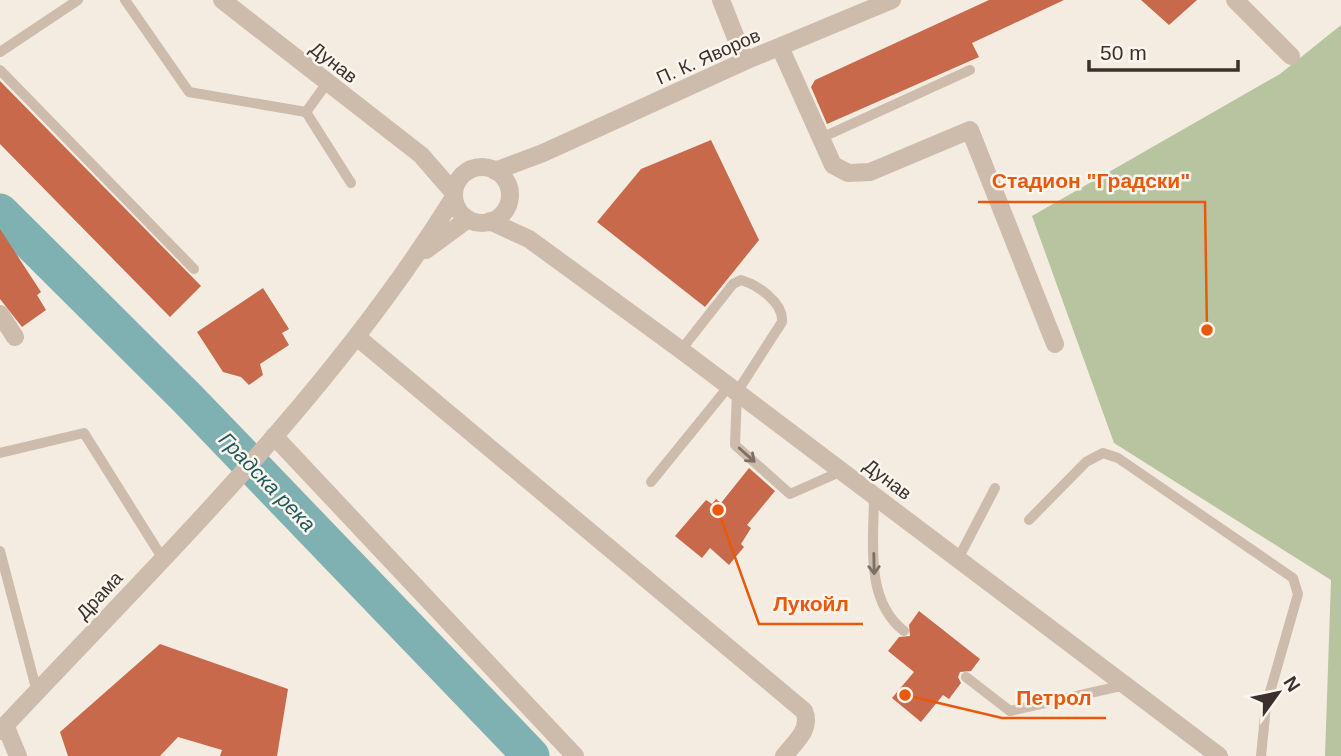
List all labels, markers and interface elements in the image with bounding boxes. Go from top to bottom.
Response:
street label: П. К. Яворов [653,24,763,89]
scale bar [1089,28,1238,72]
street label: Дунав [306,38,361,87]
text: 50 m [1100,41,1147,64]
callout: Стадион "Градски" [978,160,1205,202]
text: Стадион "Градски" [992,169,1190,192]
water label: Градска река [215,427,320,536]
one-way arrow [737,447,755,463]
street label: Дунав [860,455,916,504]
one-way arrow [867,552,881,575]
street label: Драма [72,567,127,624]
callout: Лукойл [759,582,863,624]
text: Лукойл [773,592,849,615]
north arrow [1243,658,1313,728]
text: N [1279,673,1304,695]
callout: Петрол [1002,676,1106,718]
text: Петрол [1016,686,1092,709]

